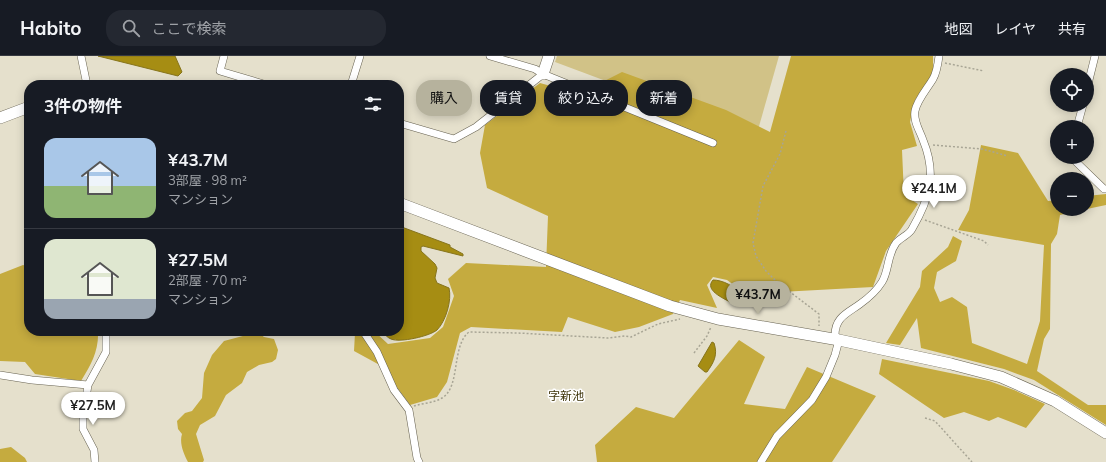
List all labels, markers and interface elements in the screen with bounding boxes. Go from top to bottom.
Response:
search box [106,10,386,46]
text: Habito [20,16,82,40]
icon: search [120,17,142,39]
text: ここで検索 [152,19,227,38]
text: 地図 [944,20,972,38]
text: レイヤ [994,20,1036,38]
text: 共有 [1058,20,1086,38]
map controls [1050,68,1094,216]
button: locate [1050,68,1094,112]
chip: 購入 [416,80,472,116]
chip: 賃貸 [480,80,536,116]
chip: 絞り込み [544,80,628,116]
chip: 新着 [636,80,692,116]
icon: filters [362,93,384,115]
text: 3件の物件 [44,95,122,116]
button: + [1050,120,1094,164]
text: ¥43.7M [168,149,228,170]
icon: home [76,154,124,202]
text: 3部屋 · 98 m² [168,172,247,188]
button: − [1050,172,1094,216]
pin: ¥24.1M [901,175,967,209]
text: ¥24.1M [911,180,957,196]
text: マンション [168,191,233,207]
text: ¥27.5M [168,249,228,270]
icon: home [76,255,124,303]
text: 2部屋 · 70 m² [168,272,247,288]
pin: ¥43.7M [725,281,791,315]
text: ¥43.7M [735,286,781,302]
text: マンション [168,291,233,307]
district label: 字新池 [548,388,584,403]
pin: ¥27.5M [60,392,126,426]
text: ¥27.5M [70,397,116,413]

